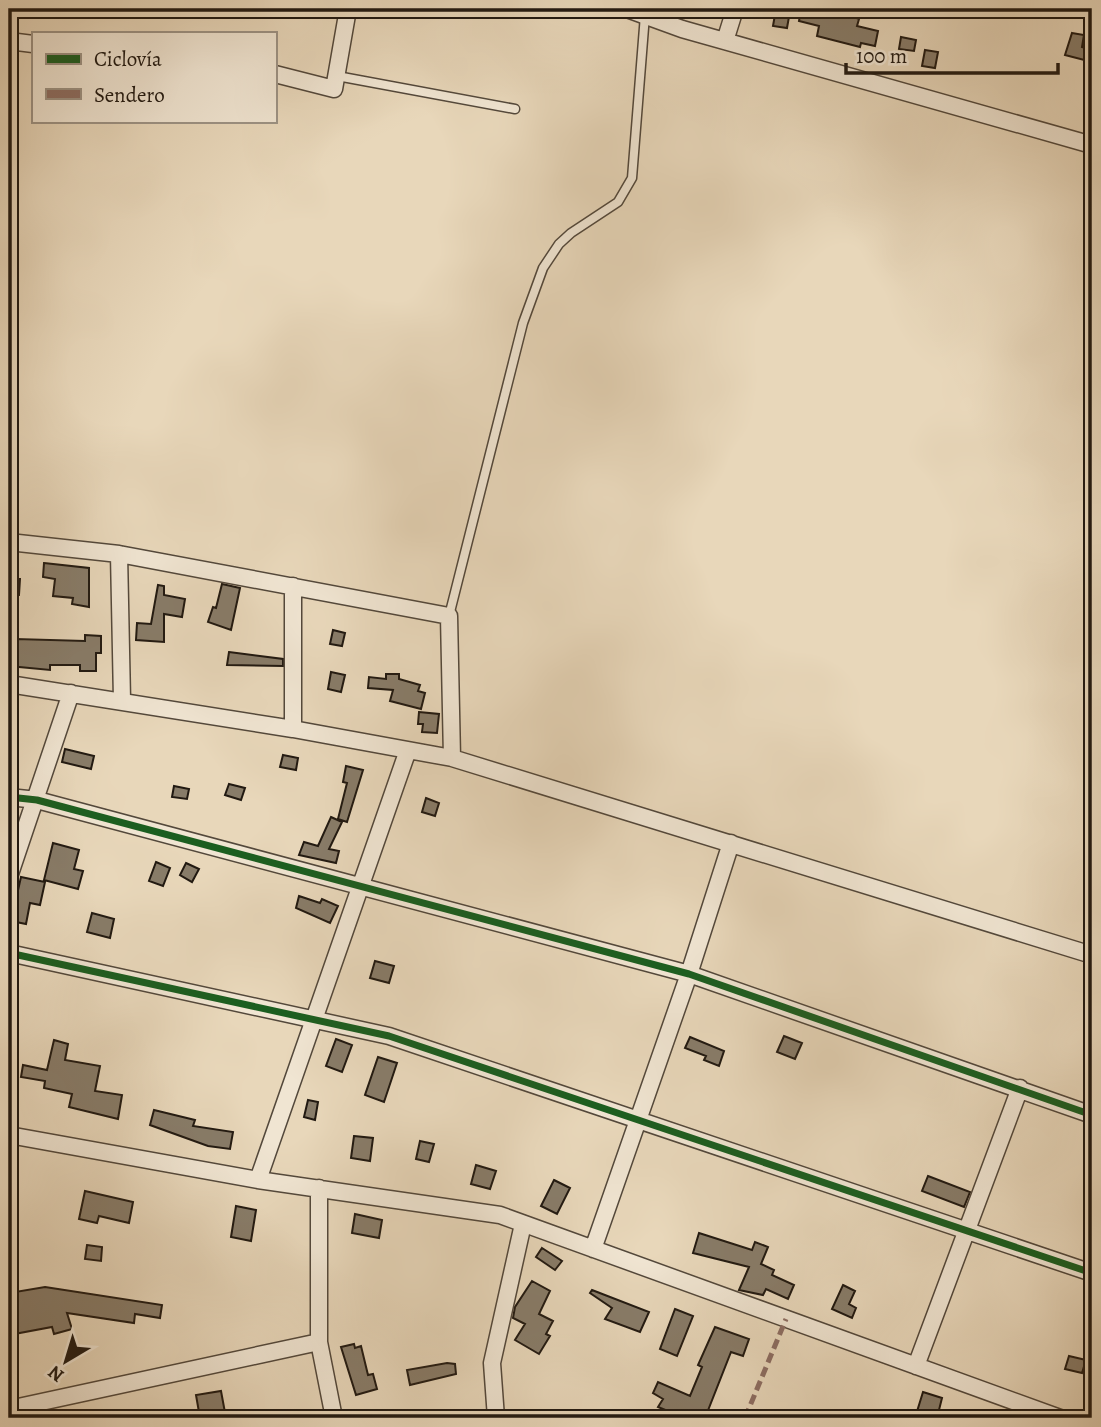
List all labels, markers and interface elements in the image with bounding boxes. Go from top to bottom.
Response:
legend [32,32,276,122]
scale bar [846,32,1057,76]
text: 100 m [856,42,907,70]
text: Ciclovía [94,45,162,73]
text: Sendero [94,81,165,109]
north arrow [32,1326,102,1396]
text: N [43,1359,70,1388]

